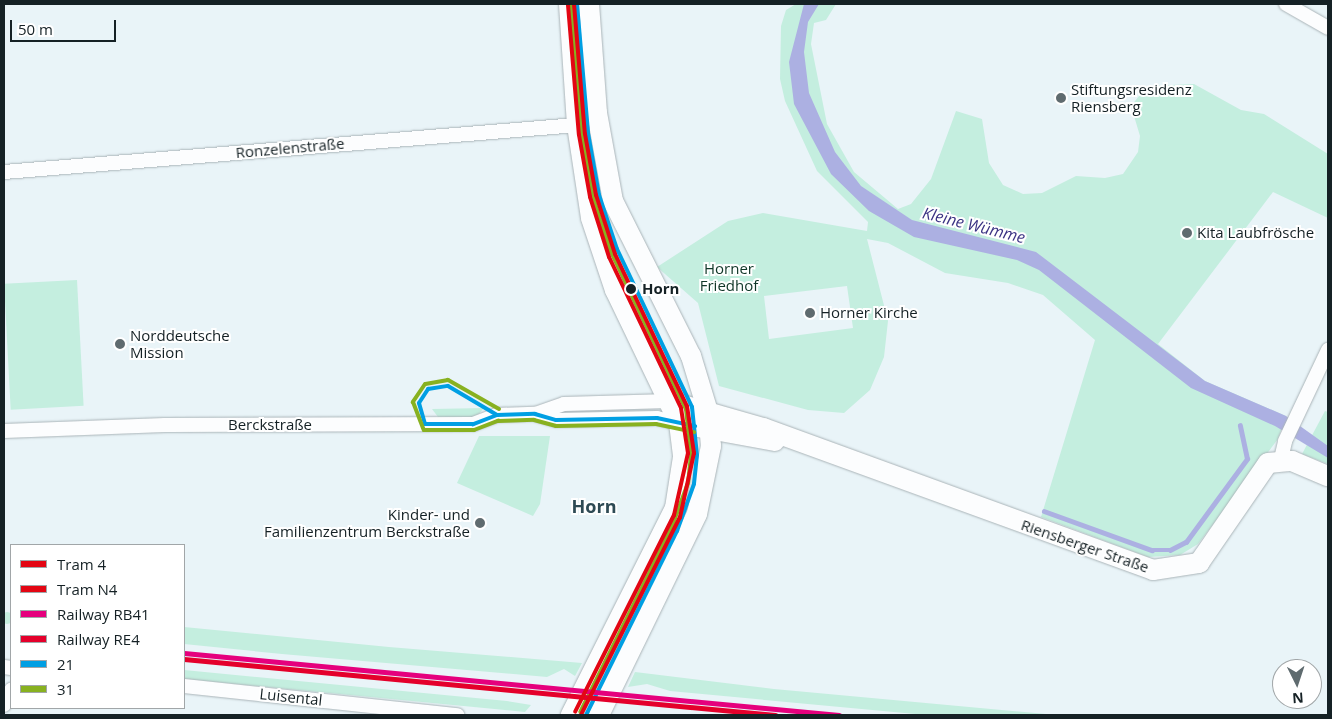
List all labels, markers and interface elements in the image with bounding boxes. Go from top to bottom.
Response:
scale bar [12,10,119,42]
text: 50 m [18,19,53,39]
place label: Stiftungsresidenz Riensberg [1071,80,1192,115]
marker: Stiftungsresidenz Riensberg [1055,92,1067,104]
street label: Ronzelenstraße [235,134,345,162]
water label: Kleine Wümme [921,203,1027,247]
place label: Kita Laubfrösche [1197,224,1314,242]
marker: Kita Laubfrösche [1181,227,1193,239]
park label: Horner Friedhof [700,259,758,294]
place label: Horn [642,280,679,298]
marker: Horn [624,282,638,296]
place label: Horner Kirche [820,304,918,322]
marker: Horner Kirche [804,307,816,319]
place label: Norddeutsche Mission [130,326,230,361]
marker: Norddeutsche Mission [114,338,126,350]
street label: Berckstraße [228,416,312,434]
district label: Horn [572,495,616,517]
place label: Kinder- und Familienzentrum Berckstraße [264,505,470,540]
street label: Riensberger Straße [1019,516,1151,576]
marker: Kinder- und Familienzentrum Berckstraße [474,517,486,529]
legend [10,544,185,709]
text: Tram 4 [57,554,106,574]
text: Tram N4 [57,579,117,599]
text: Railway RB41 [57,604,150,624]
text: Railway RE4 [57,629,140,649]
text: 21 [57,654,74,674]
north arrow [1272,659,1322,709]
text: 31 [57,679,74,699]
street label: Luisental [259,685,323,709]
text: N [1292,689,1304,708]

